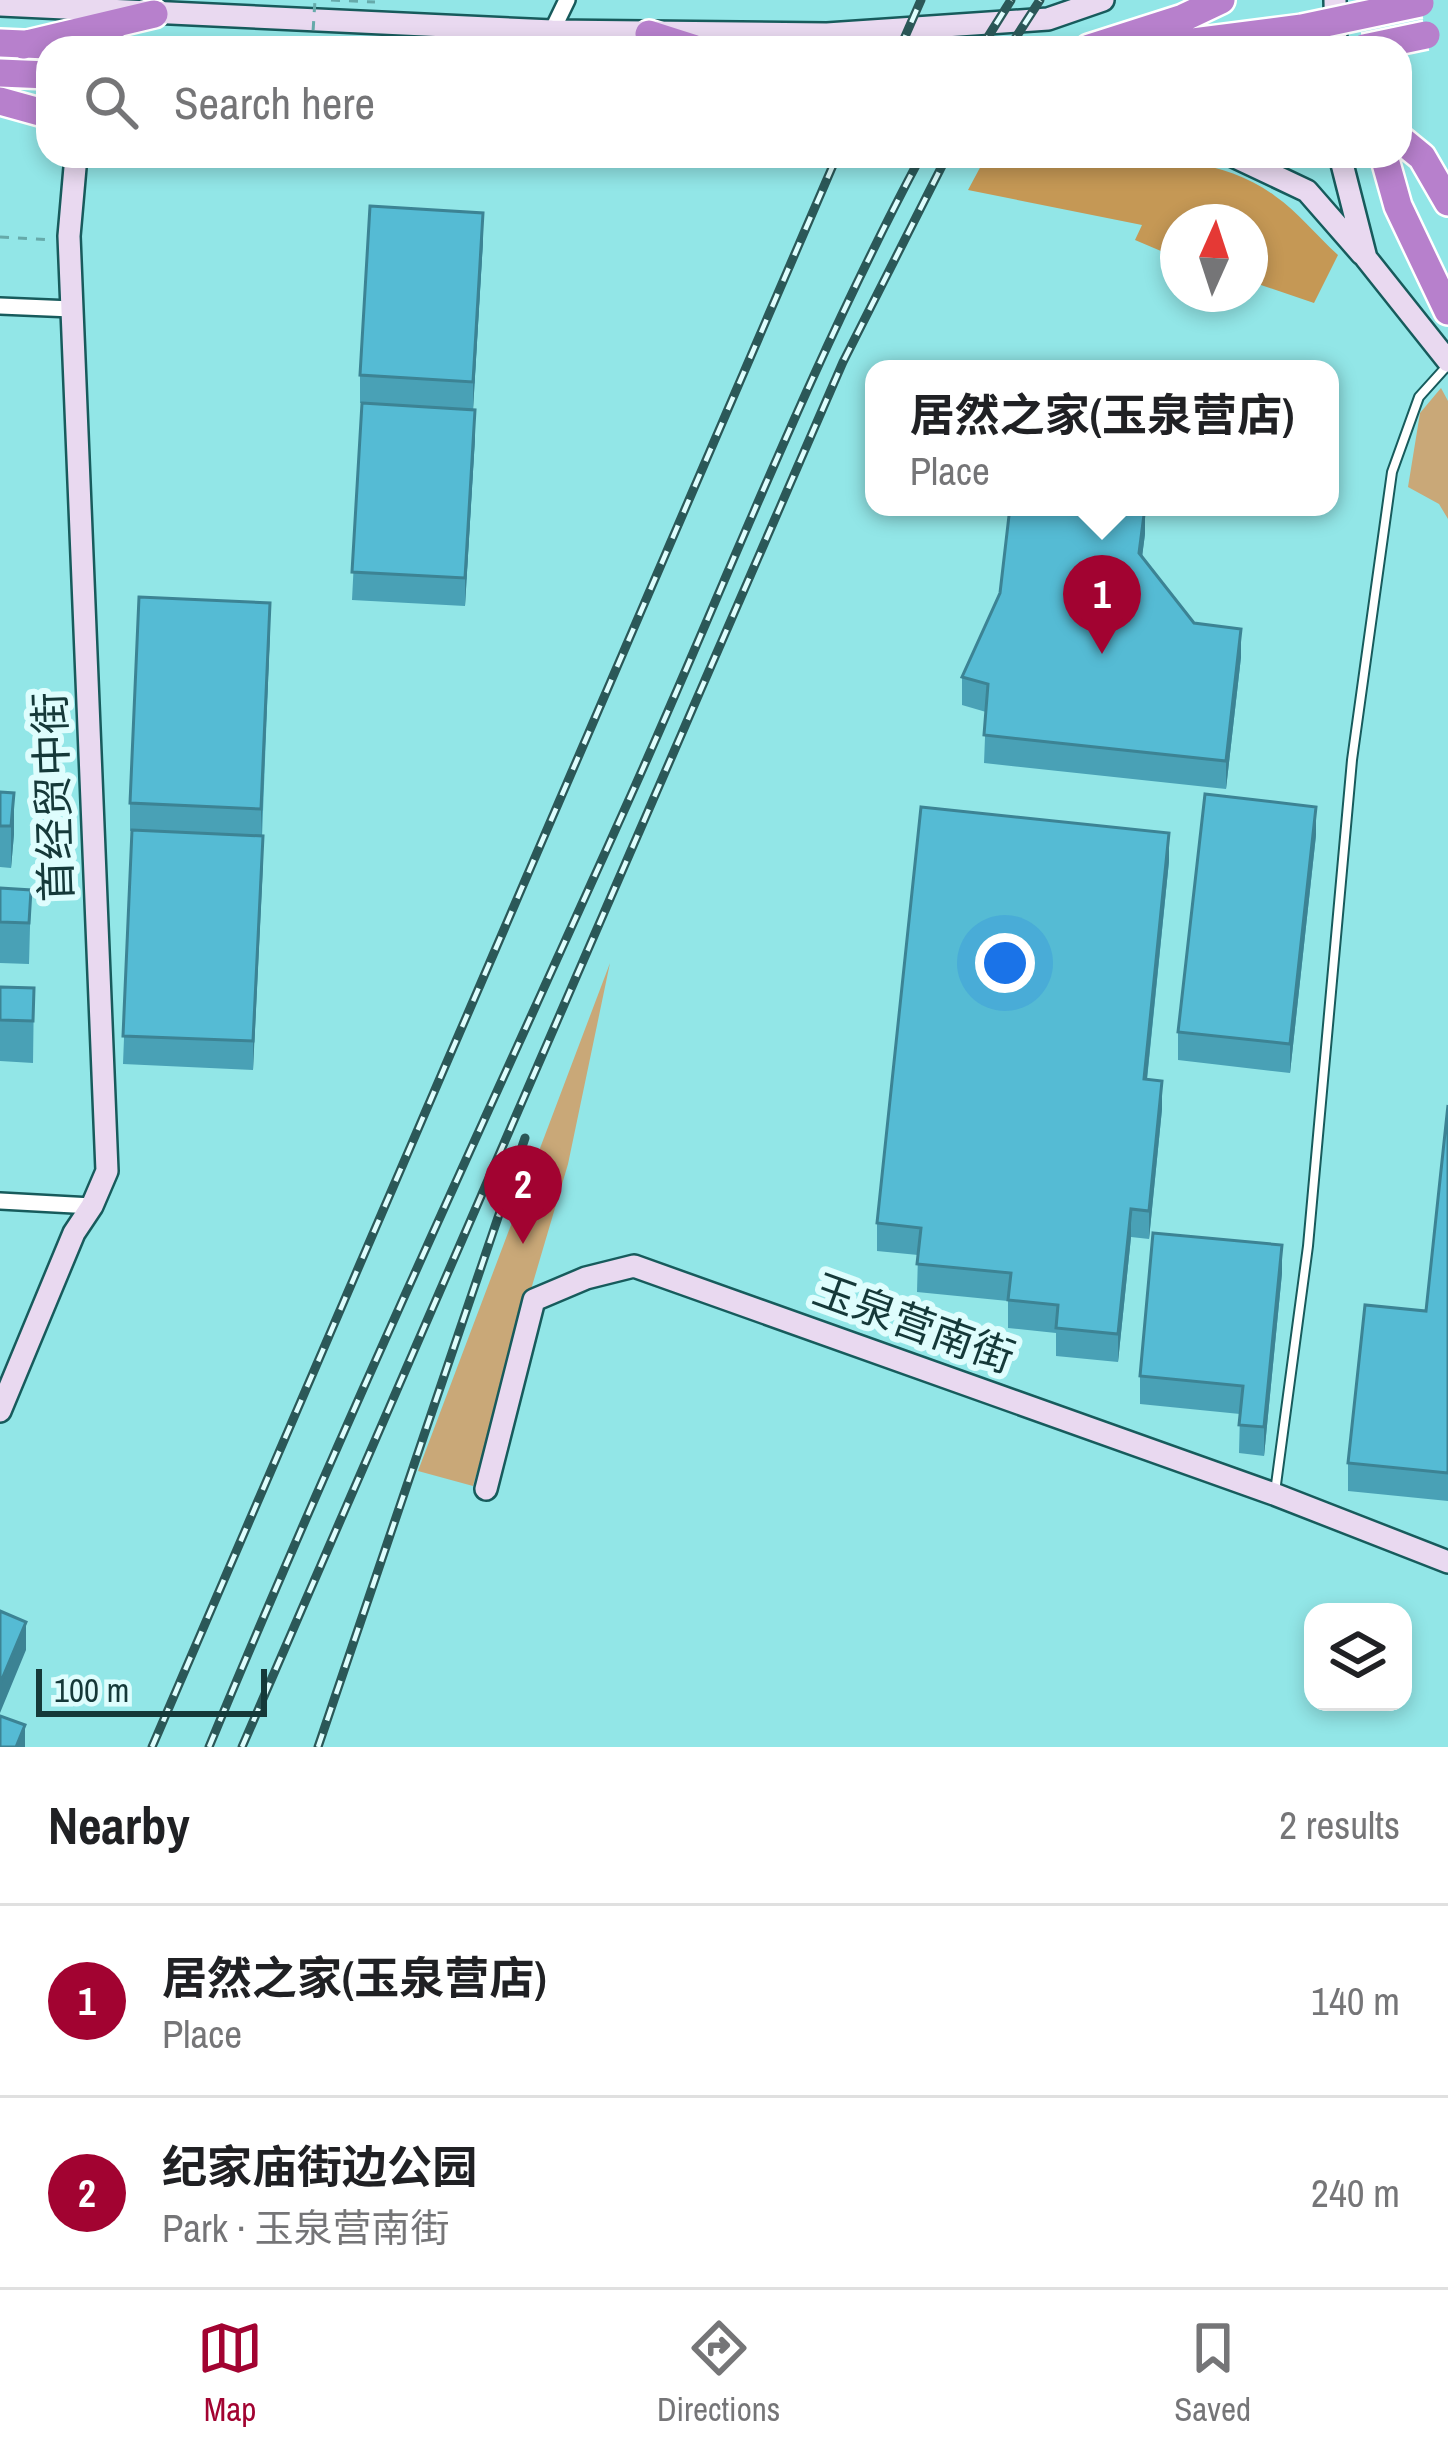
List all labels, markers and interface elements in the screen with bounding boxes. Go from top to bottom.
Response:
search box [36,36,1412,168]
icon: search [78,69,144,135]
text: Search here [174,72,375,133]
north arrow [1160,204,1268,312]
popup [865,360,1339,516]
text: 居然之家(玉泉营店) [910,384,1294,445]
text: Place [910,445,990,497]
pin: 1 [1063,555,1141,654]
street label: 首经贸中街 [21,691,85,903]
your location [975,933,1035,993]
pin: 2 [484,1145,562,1244]
street label: 玉泉营南街 [806,1261,1022,1385]
map controls [1304,1603,1412,1711]
button: layers [1304,1603,1412,1711]
scale bar [36,1663,267,1716]
text: 100 m [54,1668,129,1712]
text: Nearby [48,1791,190,1860]
text: 2 results [1279,1799,1400,1851]
text: 居然之家(玉泉营店) [162,1947,547,2008]
text: 1 [78,1975,96,2027]
text: 140 m [1311,1975,1400,2027]
text: Place [162,2008,242,2060]
text: 纪家庙街边公园 [162,2136,477,2197]
text: 2 [78,2167,96,2219]
text: 240 m [1311,2167,1400,2219]
text: Park · 玉泉营南街 [162,2202,449,2254]
tab: Map [197,2315,263,2431]
tab: Directions [657,2315,780,2431]
tab: Saved [1174,2315,1251,2431]

